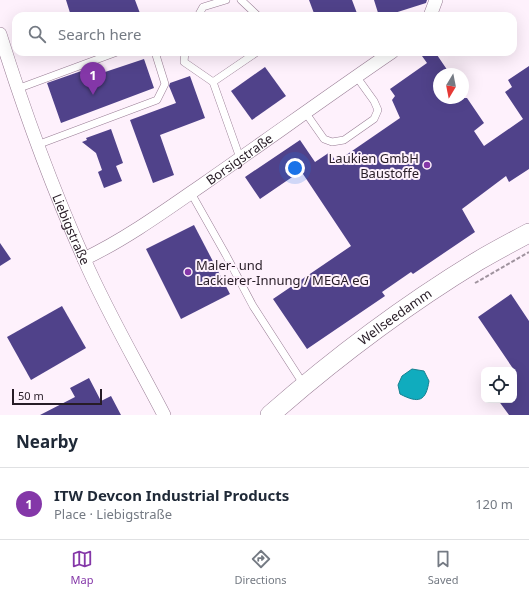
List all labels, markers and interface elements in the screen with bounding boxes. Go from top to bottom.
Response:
search box [12,12,517,56]
icon: search [26,23,48,45]
text: Search here [58,24,141,44]
pin: 1 [80,62,106,95]
north arrow [433,68,469,104]
street label: Borsigstraße [202,129,276,189]
place label: Laukien GmbH Baustoffe [329,149,419,182]
your location [285,158,305,178]
marker: Laukien GmbH Baustoffe [422,160,432,170]
street label: Liebigstraße [48,191,94,268]
place label: Maler- und Lackierer-Innung / MEGA eG [196,256,369,289]
marker: Maler- und Lackierer-Innung / MEGA eG [183,267,193,277]
street label: Wellseedamm [354,284,435,349]
map controls [481,367,517,403]
button: locate [481,367,517,403]
scale bar [12,387,102,406]
text: 50 m [18,388,44,403]
text: Nearby [16,430,78,453]
text: ITW Devcon Industrial Products [54,485,289,505]
text: 1 [25,495,33,513]
text: 120 m [475,495,513,513]
text: Place · Liebigstraße [54,505,172,523]
tab: Map [71,548,93,587]
tab: Directions [234,548,287,587]
tab: Saved [428,548,458,587]

